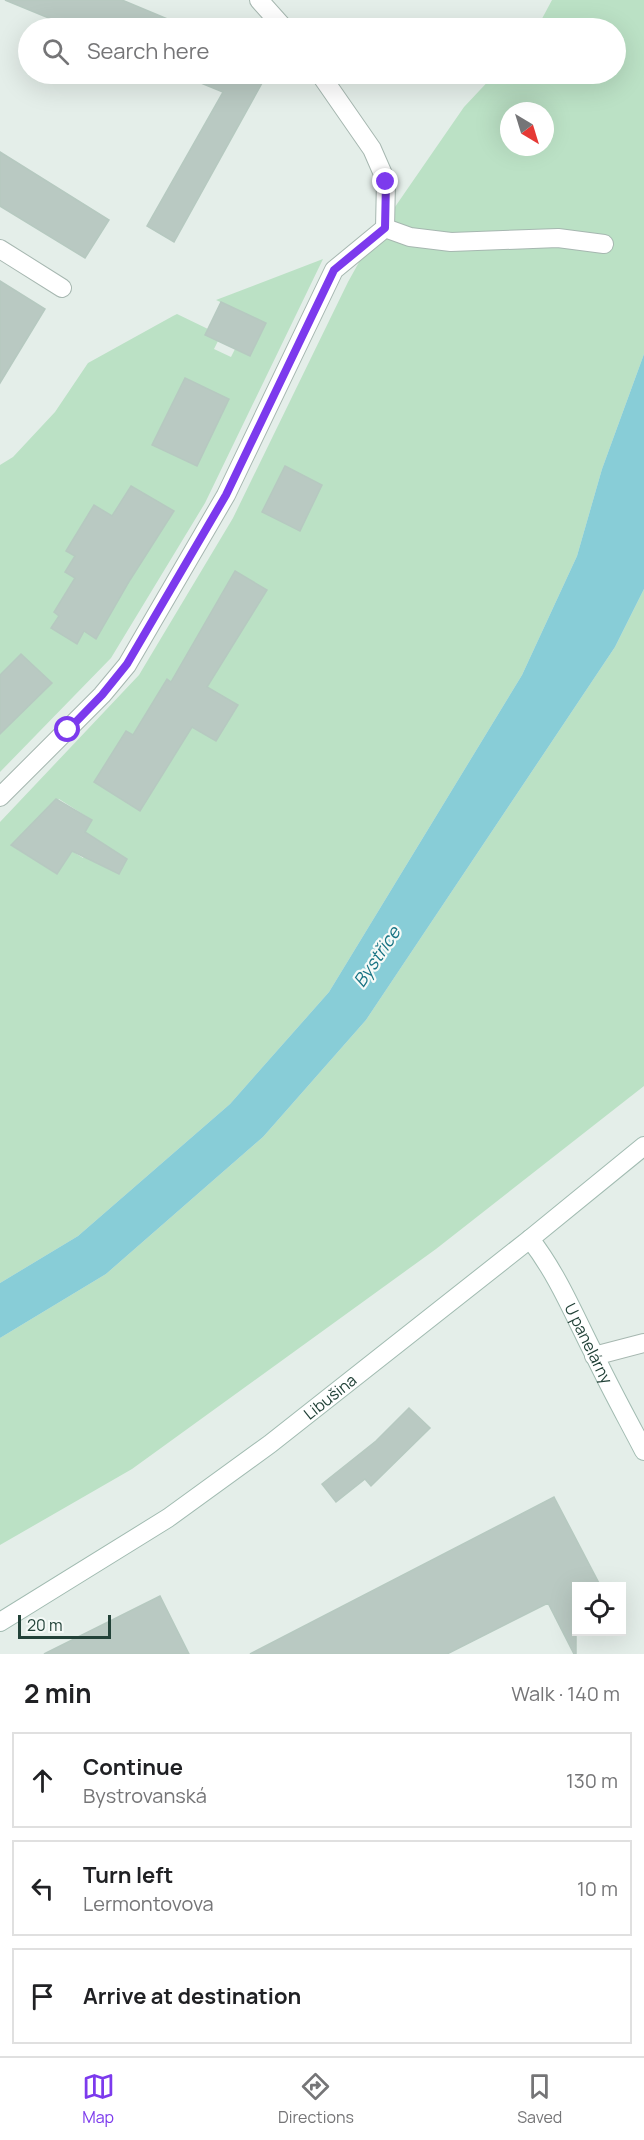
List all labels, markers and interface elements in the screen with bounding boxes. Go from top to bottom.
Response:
search box [18,18,626,84]
icon: search [39,35,72,68]
text: Search here [87,36,209,66]
north arrow [500,102,554,156]
route end [372,168,398,194]
route start [54,716,80,742]
water label: Bystřice [347,920,406,991]
street label: U panelárny [560,1299,618,1388]
street label: Libušina [299,1369,361,1424]
map controls [572,1582,626,1636]
button: locate [572,1582,626,1636]
scale bar [18,1612,111,1640]
text: 20 m [27,1614,63,1636]
text: 2 min [24,1675,92,1711]
text: Walk · 140 m [511,1680,620,1707]
text: Continue [83,1752,183,1782]
icon: ahead [26,1764,59,1797]
text: 130 m [566,1767,618,1794]
text: Bystrovanská [83,1782,207,1809]
text: Turn left [83,1860,173,1890]
icon: left [26,1872,59,1905]
text: 10 m [577,1875,618,1902]
text: Lermontovova [83,1890,214,1917]
icon: arrive [26,1980,59,2013]
text: Arrive at destination [83,1981,301,2011]
tab: Map [82,2070,115,2128]
tab: Directions [278,2070,354,2128]
tab: Saved [517,2070,562,2128]

